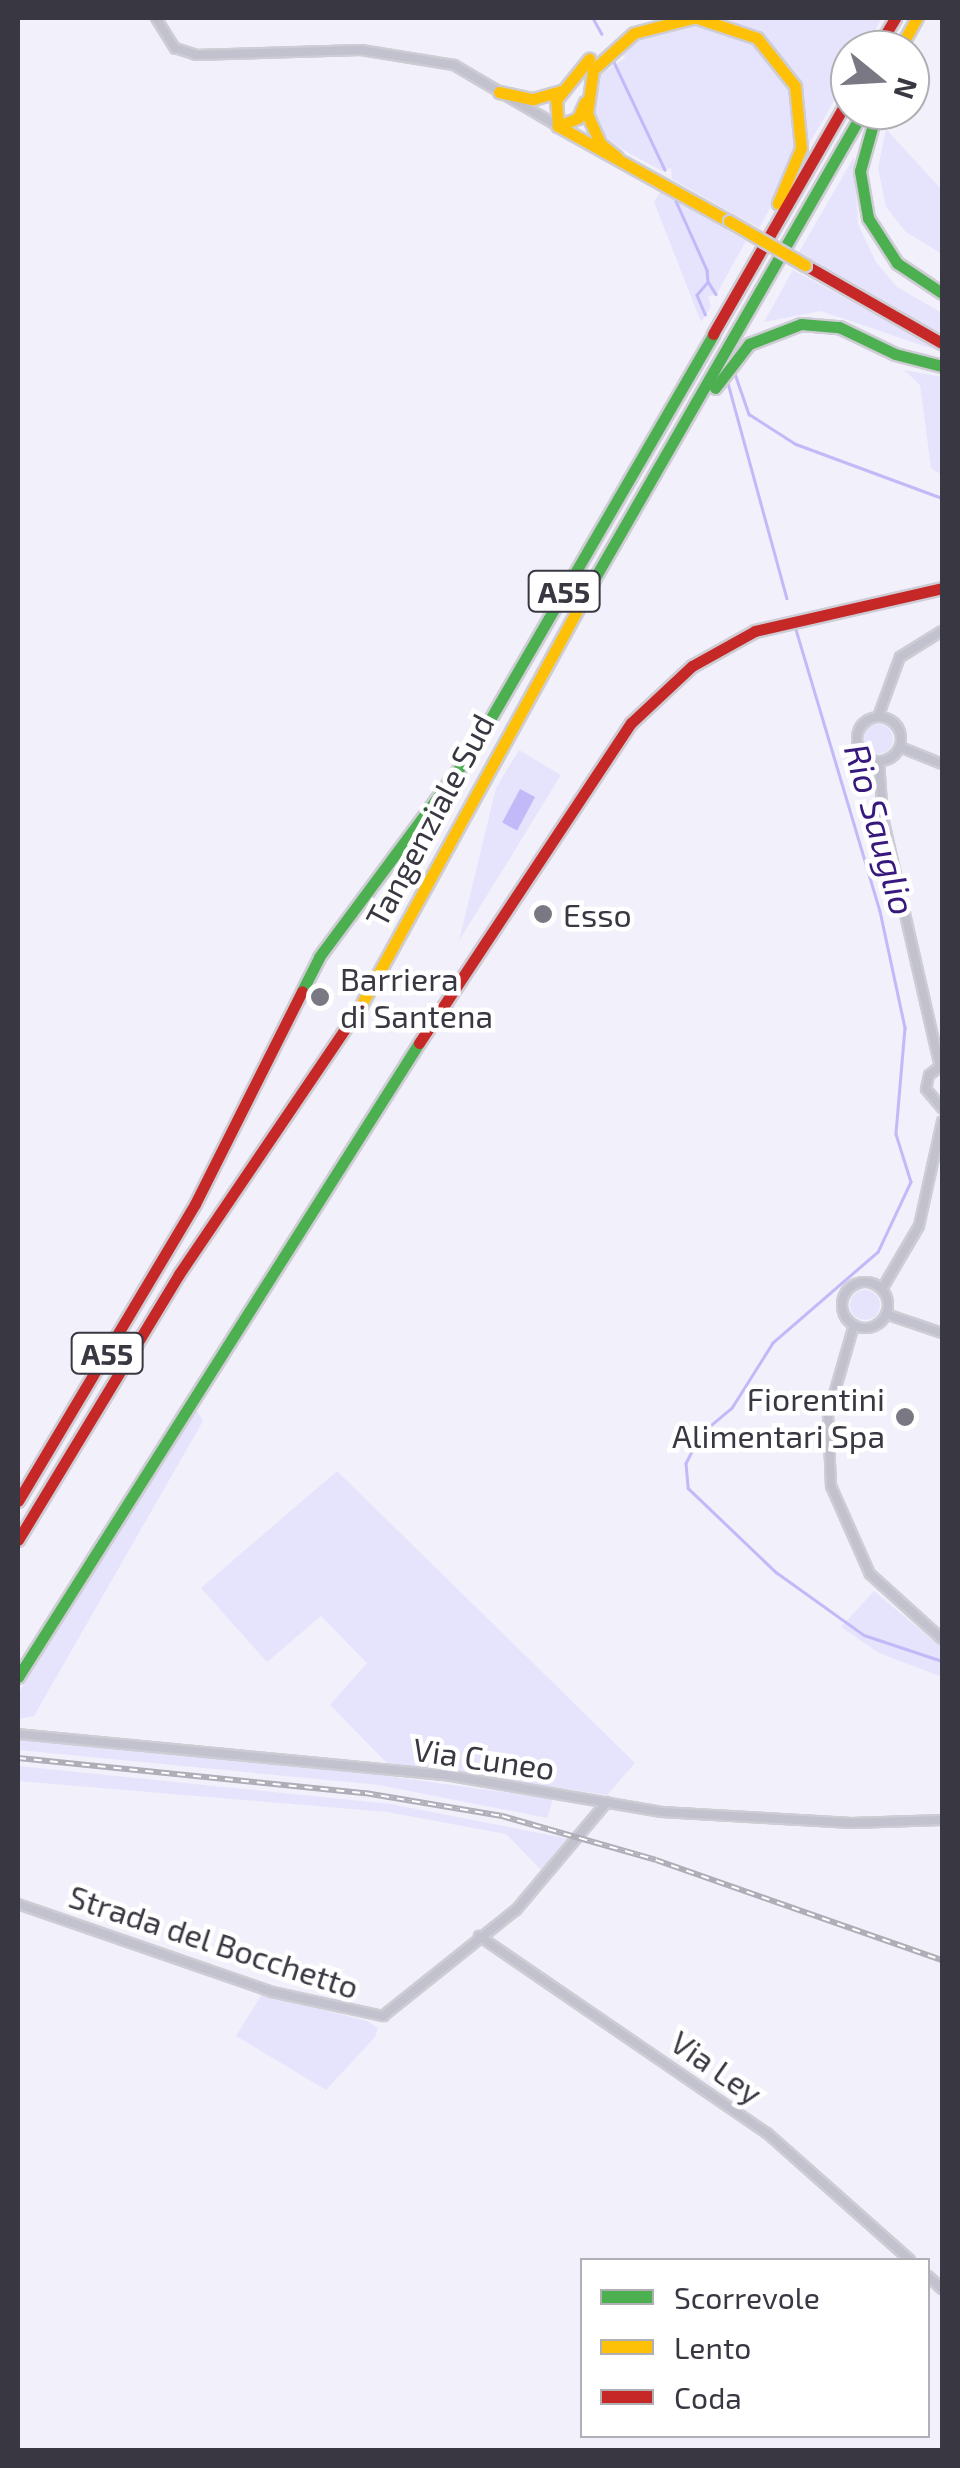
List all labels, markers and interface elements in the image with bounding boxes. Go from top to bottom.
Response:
north arrow [830,30,930,130]
text: N [887,74,926,104]
road number: A55 [526,566,602,616]
street label: Tangenziale Sud [357,707,501,933]
water label: Rio Sauglio [837,739,925,919]
place label: Esso [563,895,632,933]
marker: Esso [532,903,554,925]
place label: Barriera di Santena [340,960,493,1035]
marker: Barriera di Santena [309,986,331,1008]
road number: A55 [70,1328,144,1378]
place label: Fiorentini Alimentari Spa [672,1380,885,1455]
marker: Fiorentini Alimentari Spa [894,1406,916,1428]
street label: Via Cuneo [411,1729,557,1787]
street label: Strada del Bocchetto [64,1876,364,2006]
street label: Via Ley [664,2022,770,2112]
legend [580,2258,930,2438]
text: Scorrevole [674,2279,820,2315]
text: Lento [674,2329,751,2365]
text: Coda [674,2379,742,2415]

